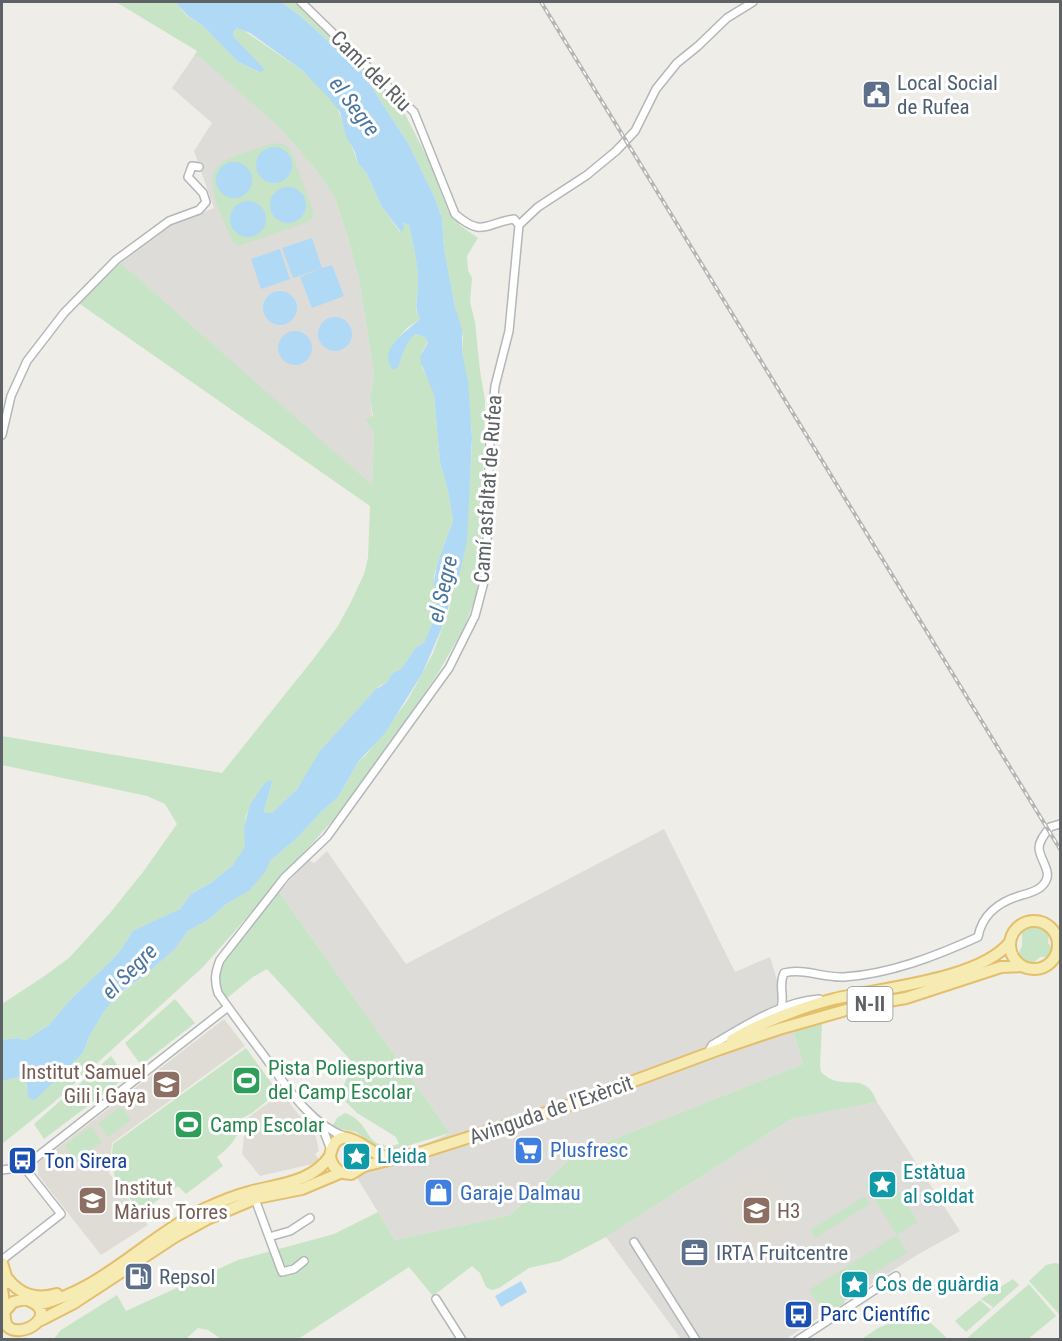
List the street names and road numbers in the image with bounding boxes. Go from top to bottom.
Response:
street label: Camí del Riu [326,26,416,116]
street label: Camí asfaltat de Rufea [469,394,507,584]
road number: N-II [848,987,892,1021]
street label: Avinguda de l'Exèrcit [466,1071,636,1149]

